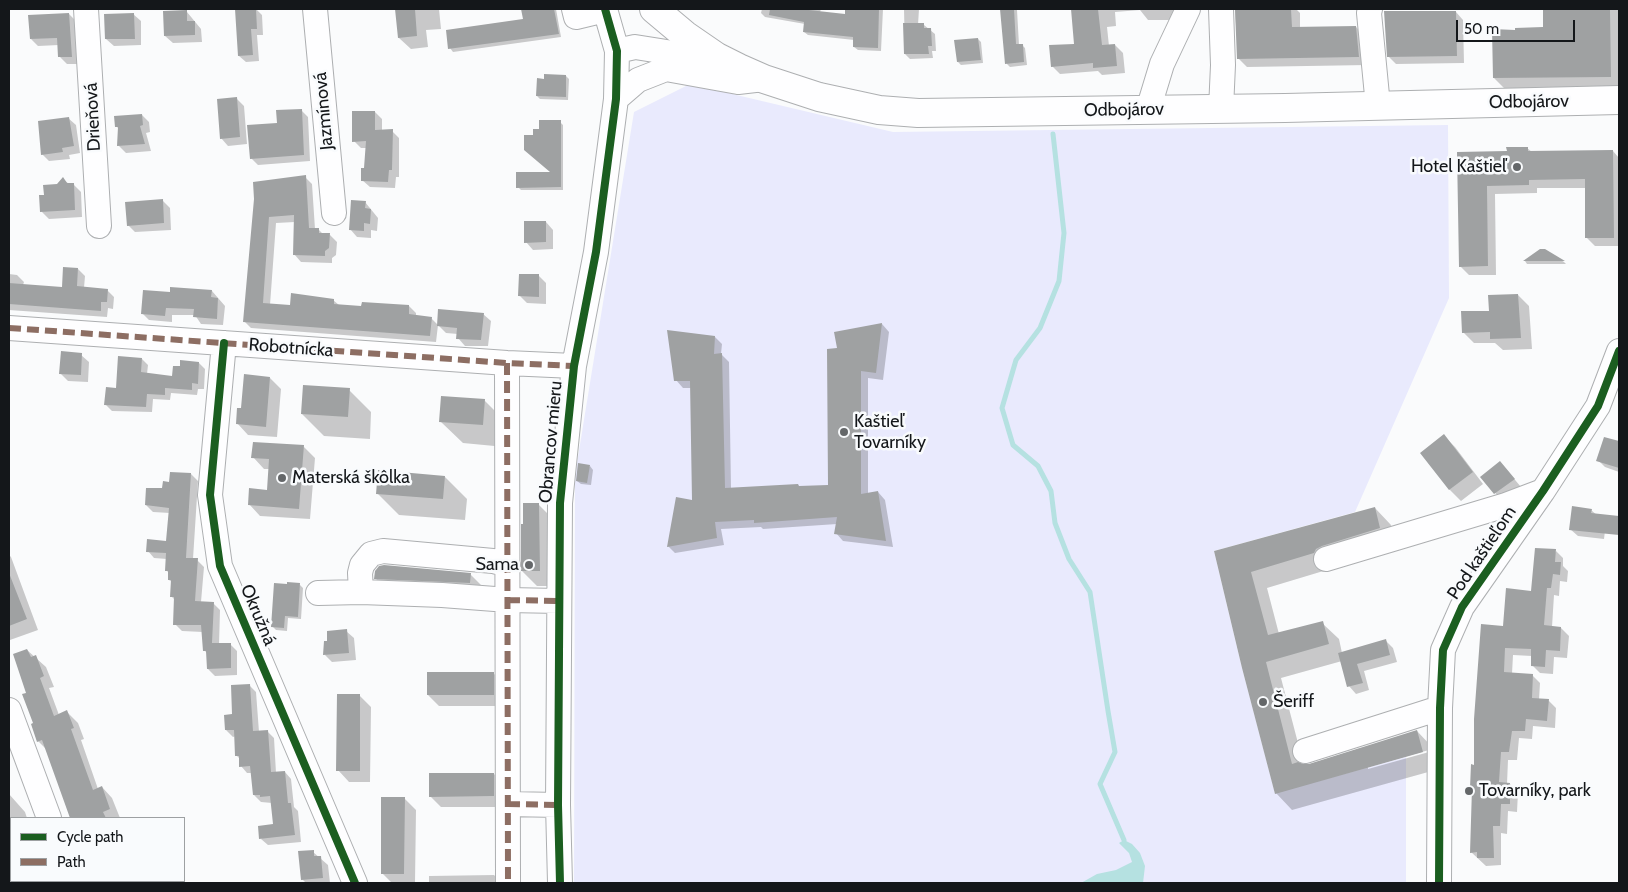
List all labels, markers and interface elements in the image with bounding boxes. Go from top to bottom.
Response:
scale bar [1458,10,1577,42]
text: 50 m [1464,20,1499,38]
street label: Jazmínová [310,71,338,151]
street label: Drieňová [80,82,106,152]
street label: Odbojárov [1489,91,1569,113]
street label: Odbojárov [1084,99,1164,121]
place label: Hotel Kaštieľ [1411,156,1507,178]
marker: Hotel Kaštieľ [1511,161,1523,173]
street label: Robotnícka [248,334,334,362]
street label: Obrancov mieru [535,380,567,504]
place label: Kaštieľ Tovarníky [854,411,926,454]
marker: Kaštieľ Tovarníky [838,426,850,438]
place label: Materská škôlka [292,467,410,489]
marker: Materská škôlka [276,472,288,484]
street label: Pod kaštieľom [1443,502,1521,604]
place label: Sama [475,554,519,576]
marker: Sama [523,559,535,571]
street label: Okružná [236,581,280,649]
place label: Šeriff [1273,691,1314,713]
marker: Šeriff [1257,696,1269,708]
place label: Tovarníky, park [1479,780,1591,802]
marker: Tovarníky, park [1463,785,1475,797]
legend [10,817,185,882]
text: Cycle path [57,828,123,846]
text: Path [57,853,86,871]

